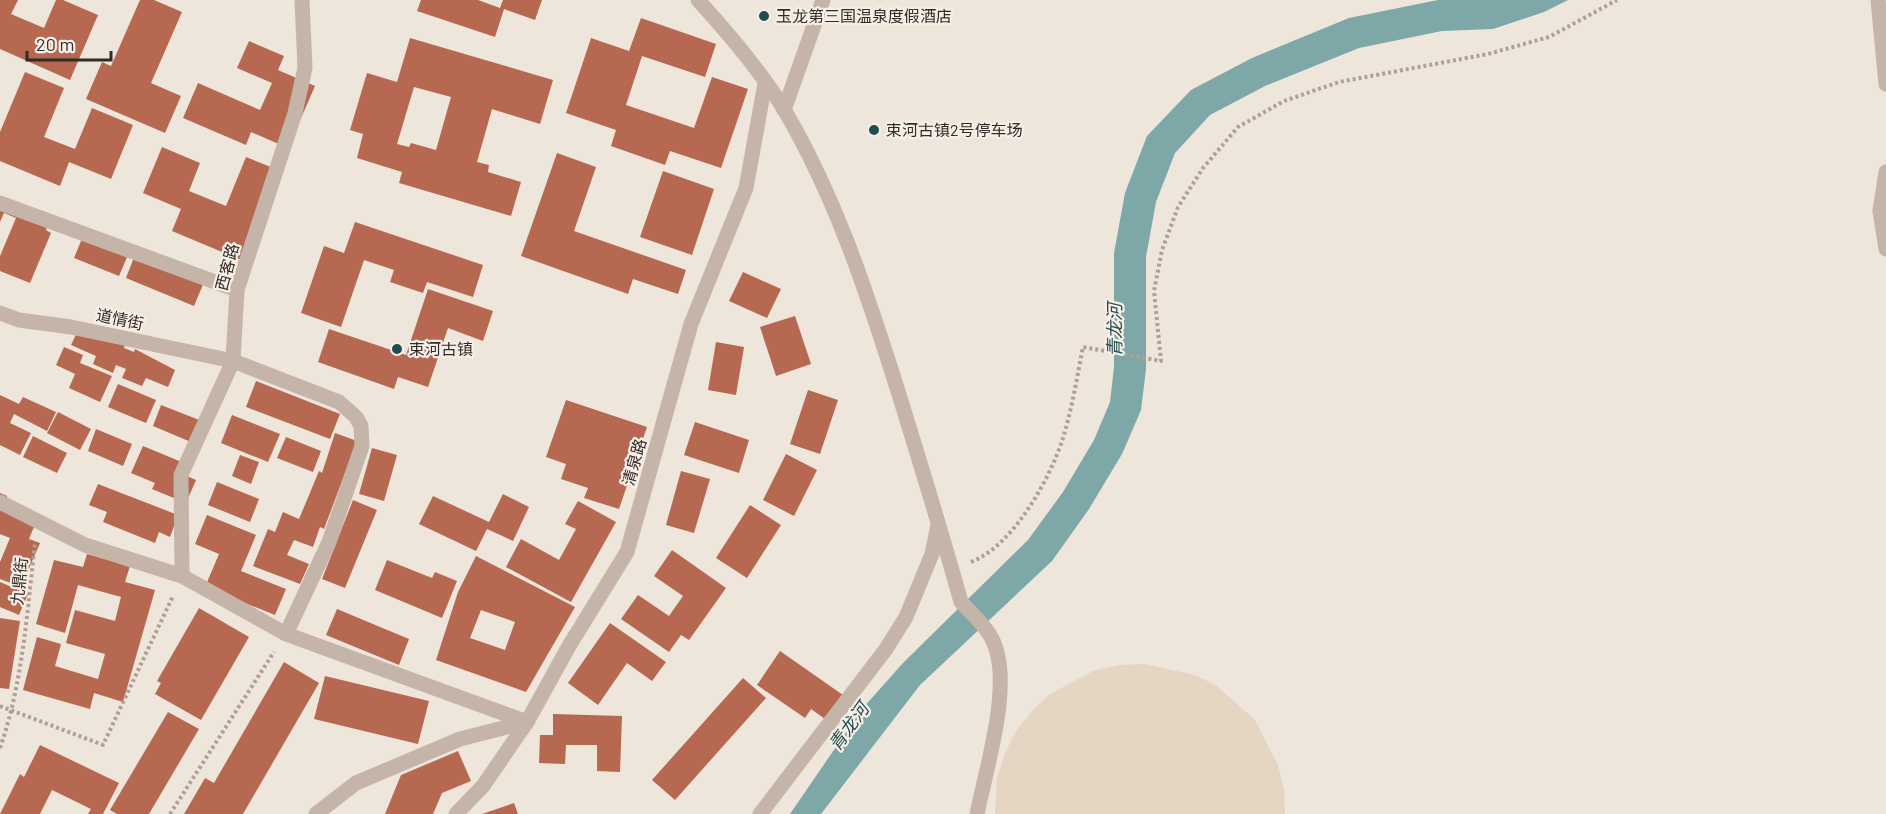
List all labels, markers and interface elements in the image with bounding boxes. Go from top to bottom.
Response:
place label: 玉龙第三国温泉度假酒店 [776,6,952,25]
marker: 玉龙第三国温泉度假酒店 [757,9,771,23]
scale bar [27,24,111,62]
text: 20 m [36,33,74,55]
place label: 束河古镇2号停车场 [886,120,1023,139]
marker: 束河古镇2号停车场 [867,123,881,137]
street label: 西客路 [211,241,242,293]
water label: 青龙河 [1103,300,1125,357]
street label: 道情街 [95,304,146,333]
place label: 束河古镇 [409,339,473,358]
marker: 束河古镇 [390,342,404,356]
street label: 清泉路 [618,436,649,488]
street label: 九鼎街 [7,556,30,606]
water label: 青龙河 [823,696,875,755]

